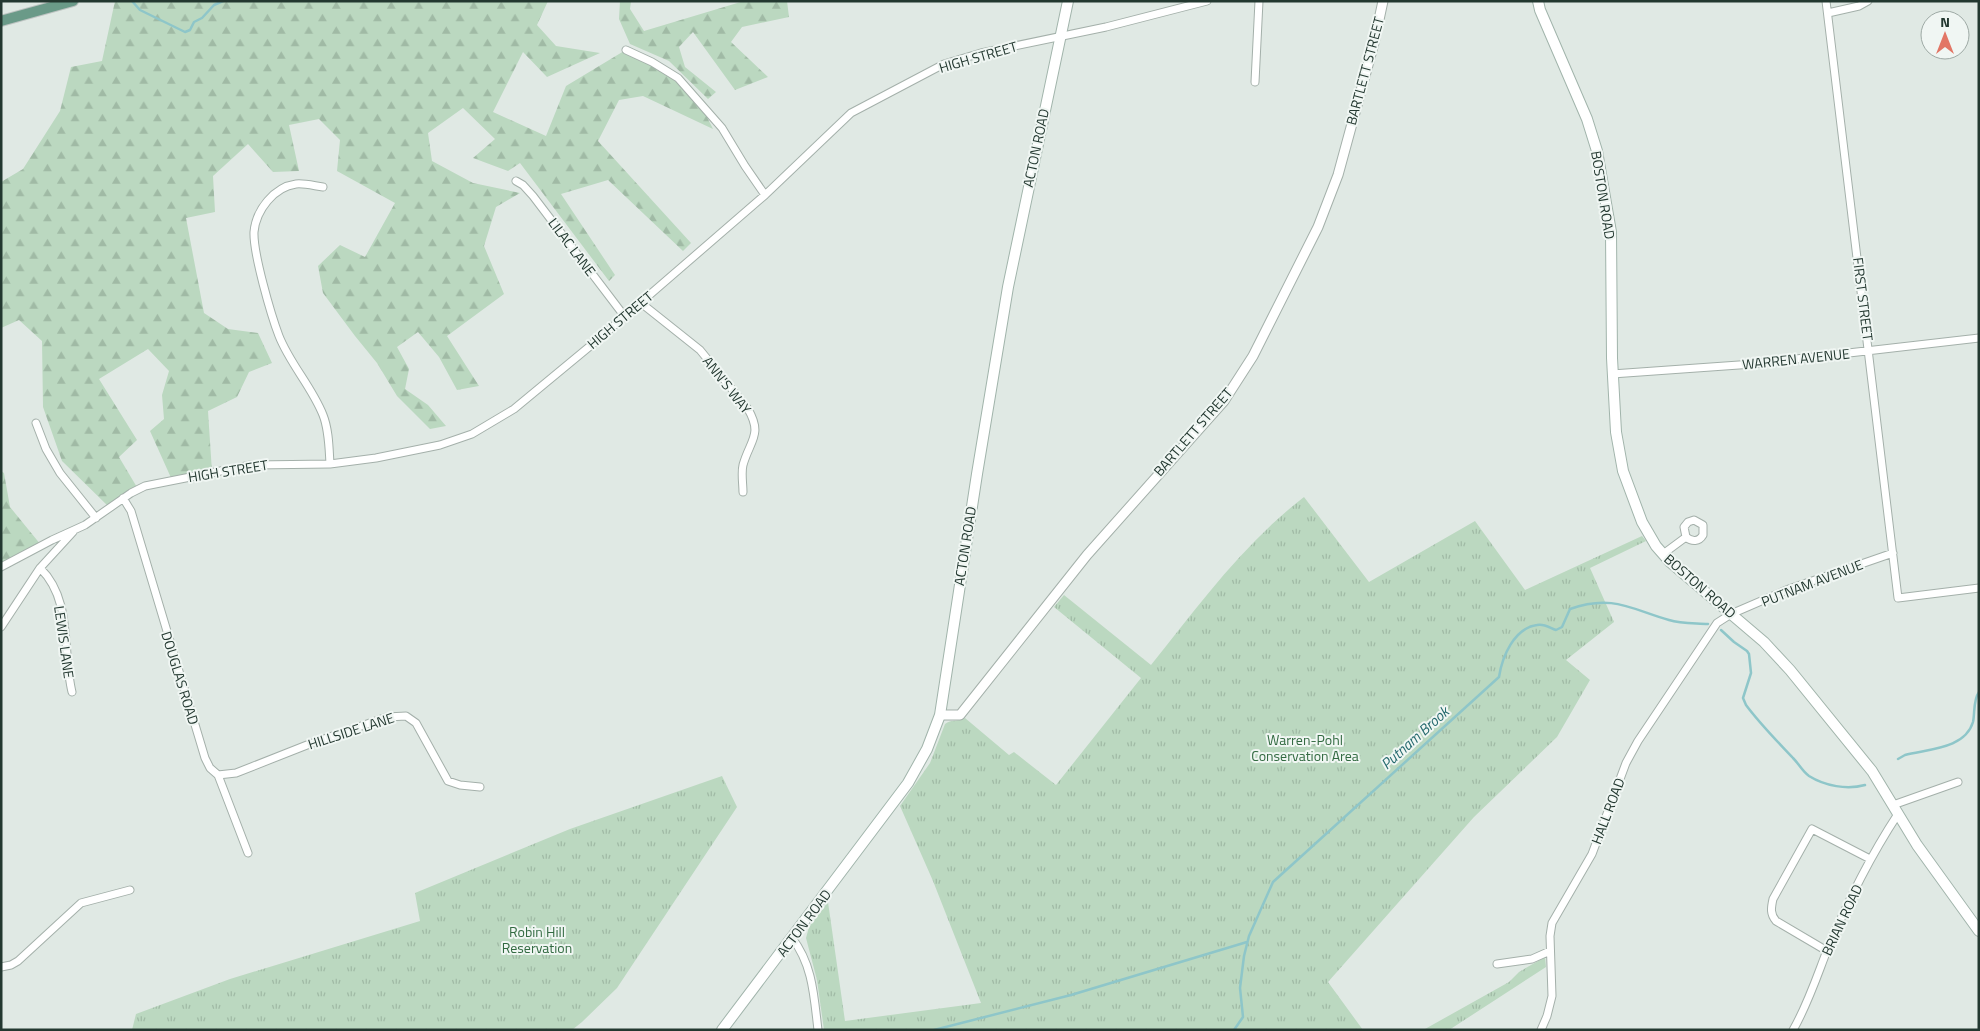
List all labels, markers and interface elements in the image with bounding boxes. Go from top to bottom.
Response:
north arrow [1920,10,1970,60]
text: N [1940,11,1950,32]
street label: BARTLETT STREET [1340,14,1389,127]
street label: HIGH STREET [936,35,1020,78]
street label: ACTON ROAD [1017,107,1054,189]
street label: BOSTON ROAD [1586,149,1621,241]
street label: LILAC LANE [544,213,601,280]
street label: FIRST STREET [1848,256,1879,342]
street label: HIGH STREET [582,285,658,354]
street label: WARREN AVENUE [1741,342,1851,375]
street label: ANN'S WAY [698,351,757,418]
street label: BARTLETT STREET [1148,382,1237,481]
street label: HIGH STREET [187,454,270,487]
street label: ACTON ROAD [948,505,981,587]
street label: BOSTON ROAD [1660,548,1741,623]
street label: PUTNAM AVENUE [1758,553,1866,612]
street label: LEWIS LANE [49,604,80,680]
street label: DOUGLAS ROAD [156,629,205,727]
water label: Putnam Brook [1375,699,1456,775]
street label: HILLSIDE LANE [305,707,397,754]
park label: Warren-Pohl Conservation Area [1251,729,1359,766]
street label: HALL ROAD [1585,775,1630,847]
street label: BRIAN ROAD [1816,881,1867,959]
street label: ACTON ROAD [771,885,836,961]
park label: Robin Hill Reservation [502,921,572,958]

